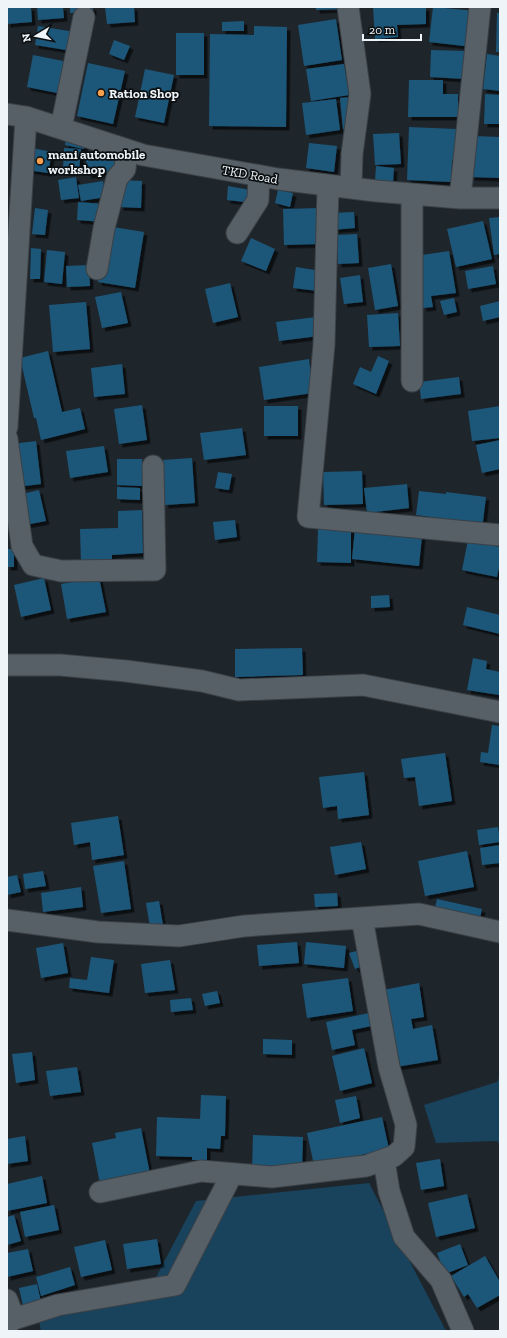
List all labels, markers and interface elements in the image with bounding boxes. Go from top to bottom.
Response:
north arrow [16,16,56,56]
scale bar [363,16,421,42]
text: 20 m [369,23,396,37]
text: N [19,32,34,43]
place label: Ration Shop [109,86,179,101]
marker: Ration Shop [96,88,106,98]
place label: mani automobile workshop [48,147,146,177]
marker: mani automobile workshop [35,156,45,166]
street label: TKD Road [221,162,279,187]

